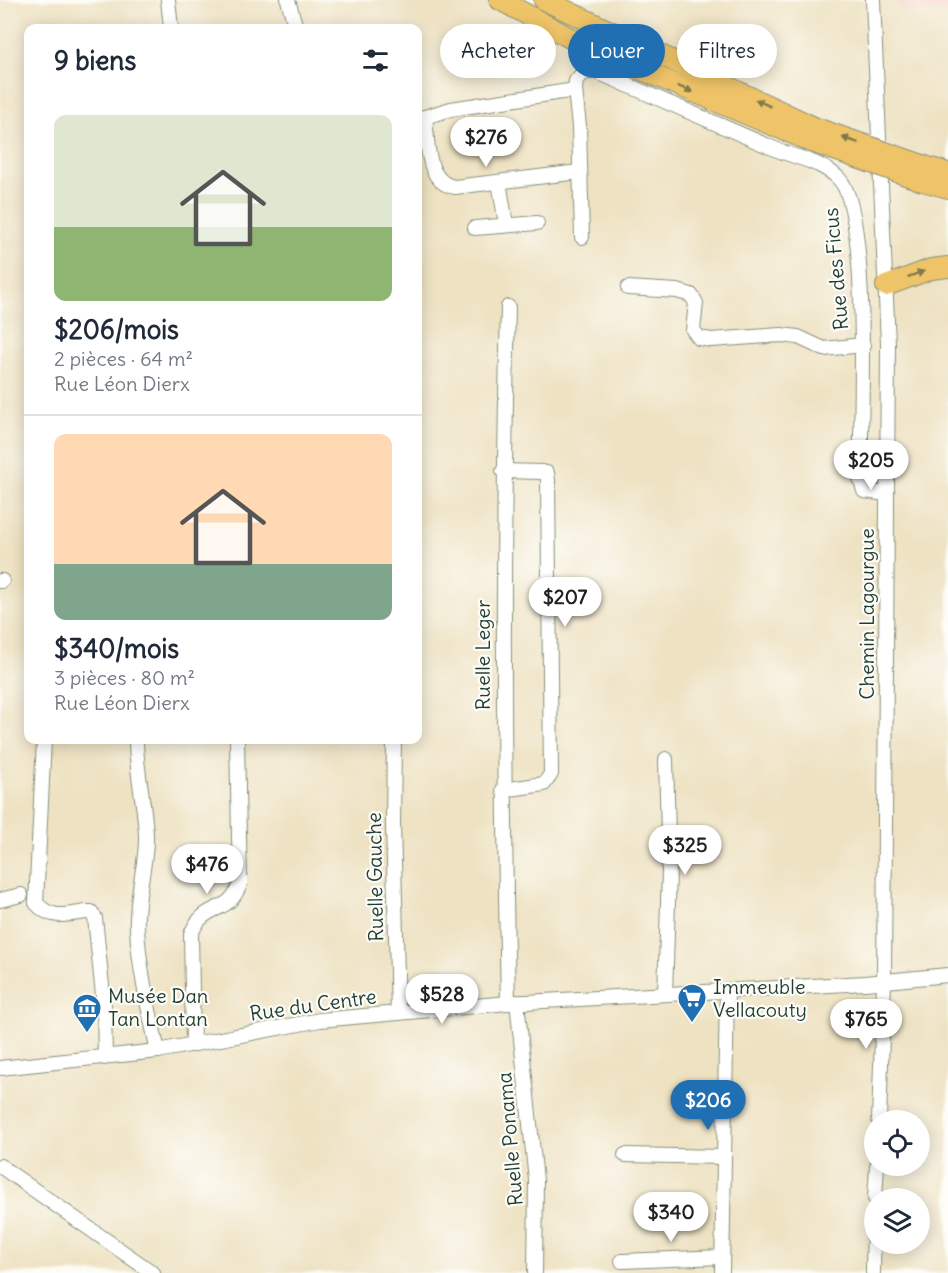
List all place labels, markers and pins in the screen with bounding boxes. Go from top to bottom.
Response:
pin: $276 [450,117,522,168]
pin: $205 [835,440,907,491]
pin: $207 [529,577,601,628]
pin: $325 [649,825,721,876]
pin: $476 [171,844,243,895]
pin: $528 [406,974,478,1025]
place label: Immeuble Vellacouty [713,974,807,1022]
supermarket icon: Immeuble Vellacouty [676,982,708,1024]
place label: Musée Dan Tan Lontan [108,983,208,1031]
museum icon: Musée Dan Tan Lontan [71,992,103,1034]
pin: $765 [830,999,902,1050]
pin: $206 [672,1080,744,1131]
pin: $340 [635,1192,707,1243]

